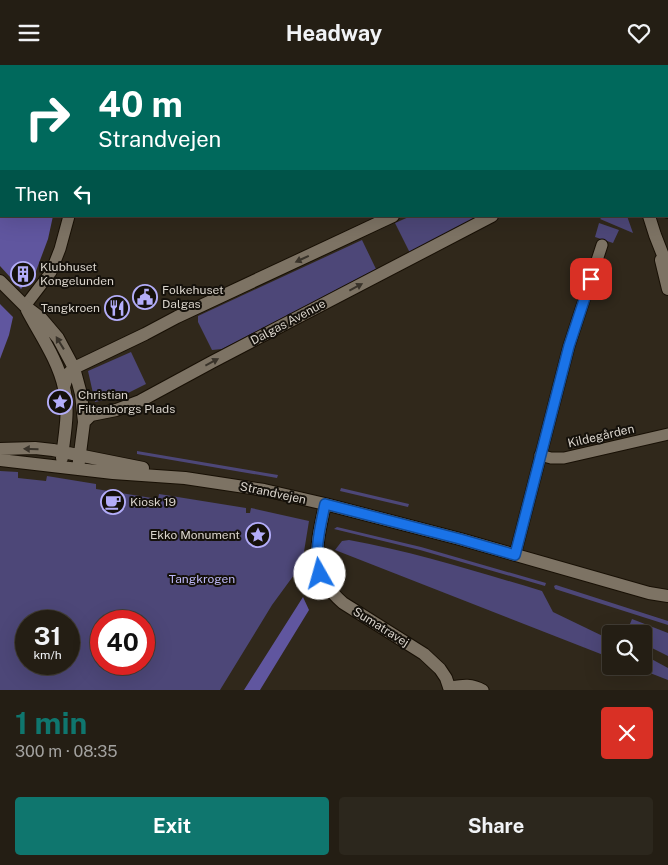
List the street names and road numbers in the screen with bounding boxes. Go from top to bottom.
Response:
street label: Dalgas Avenue [248,296,328,348]
street label: Kildegården [566,422,636,450]
street label: Strandvejen [239,479,307,507]
street label: Sumatravej [350,604,412,650]

